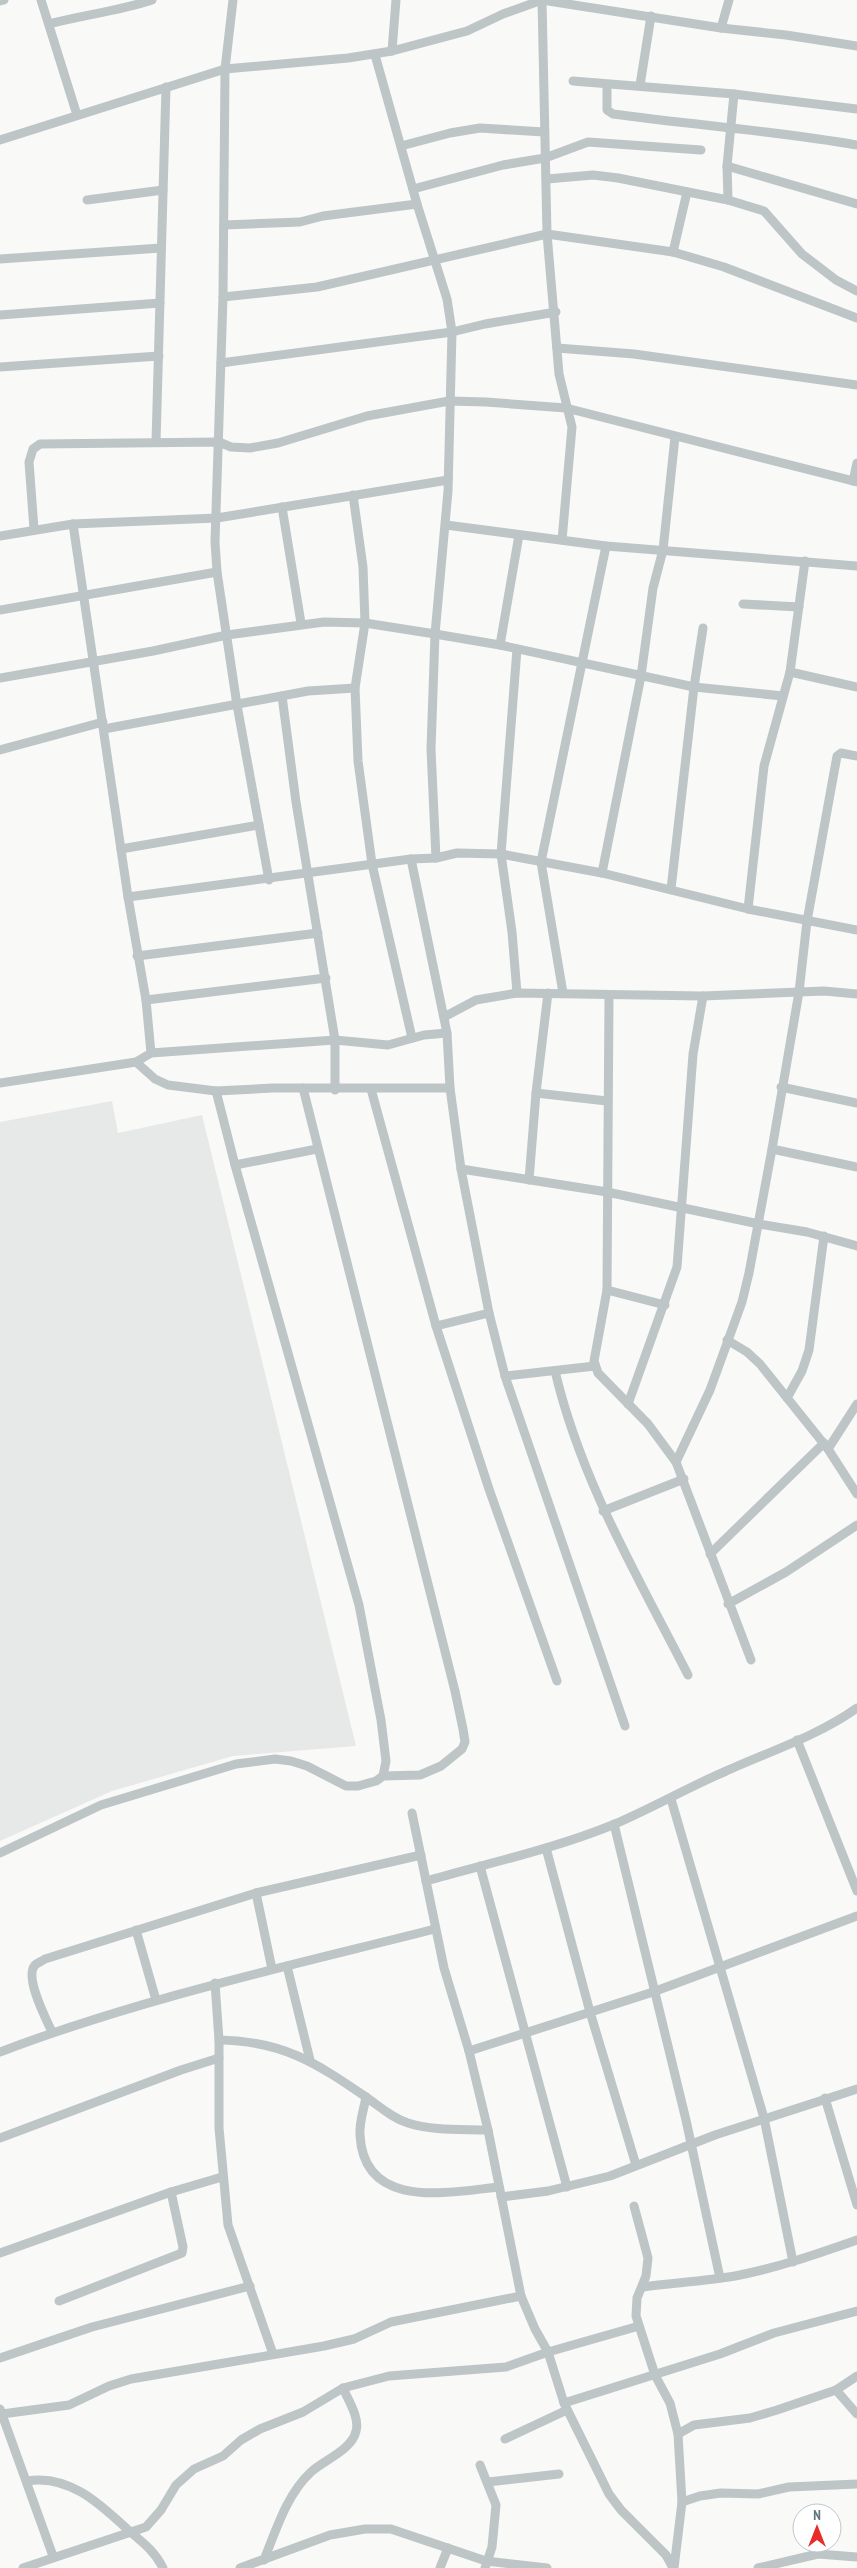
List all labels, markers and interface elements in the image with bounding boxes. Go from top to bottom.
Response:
north arrow [792,2503,842,2553]
text: N [813,2506,821,2524]

